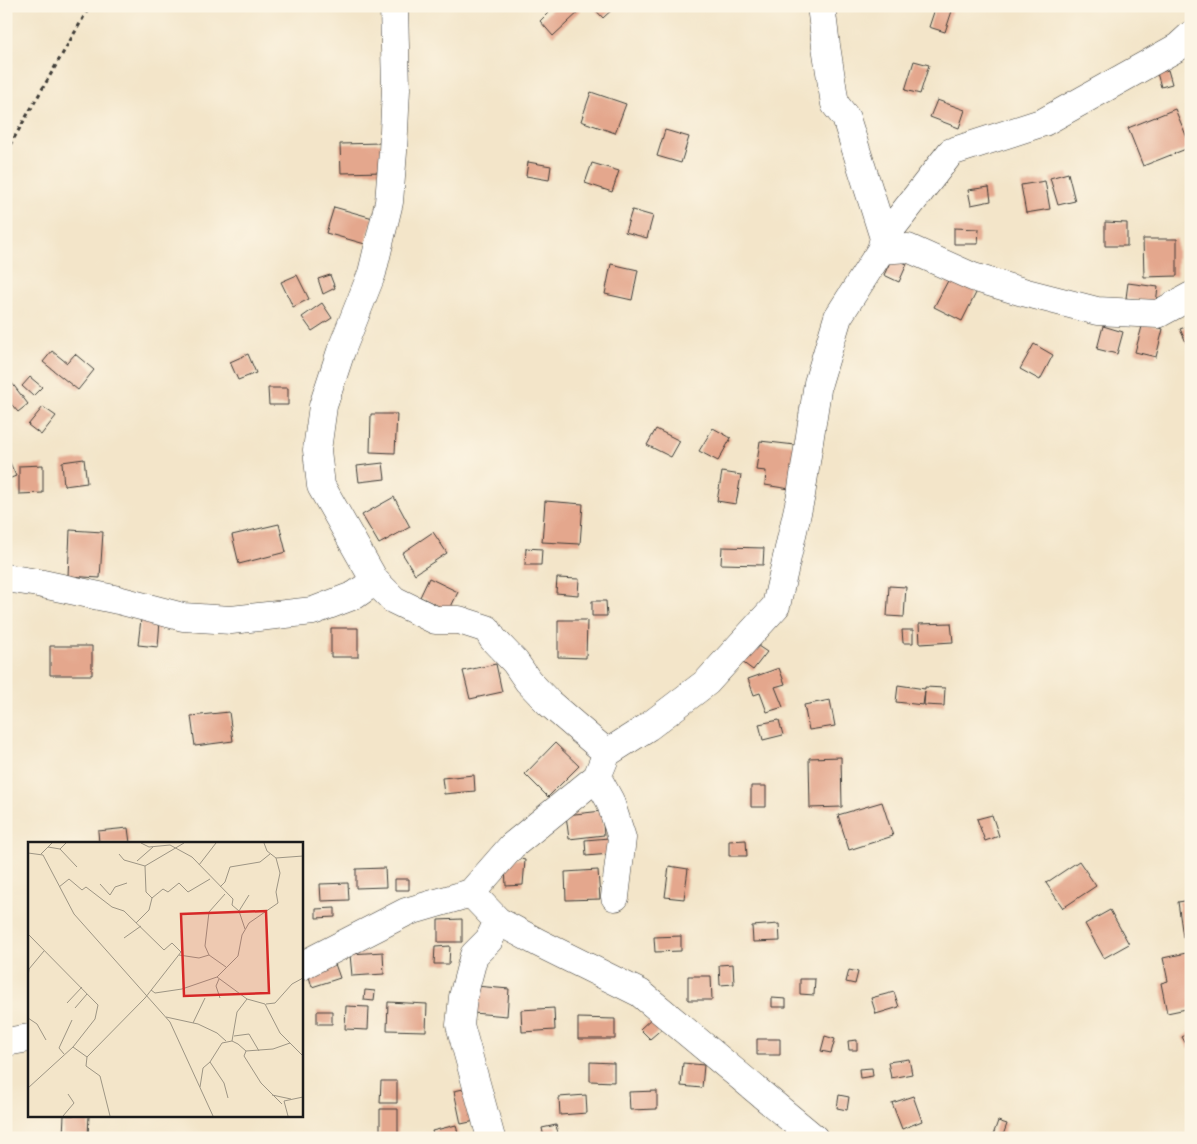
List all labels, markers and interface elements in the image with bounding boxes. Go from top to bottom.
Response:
inset map [28,842,302,1116]

